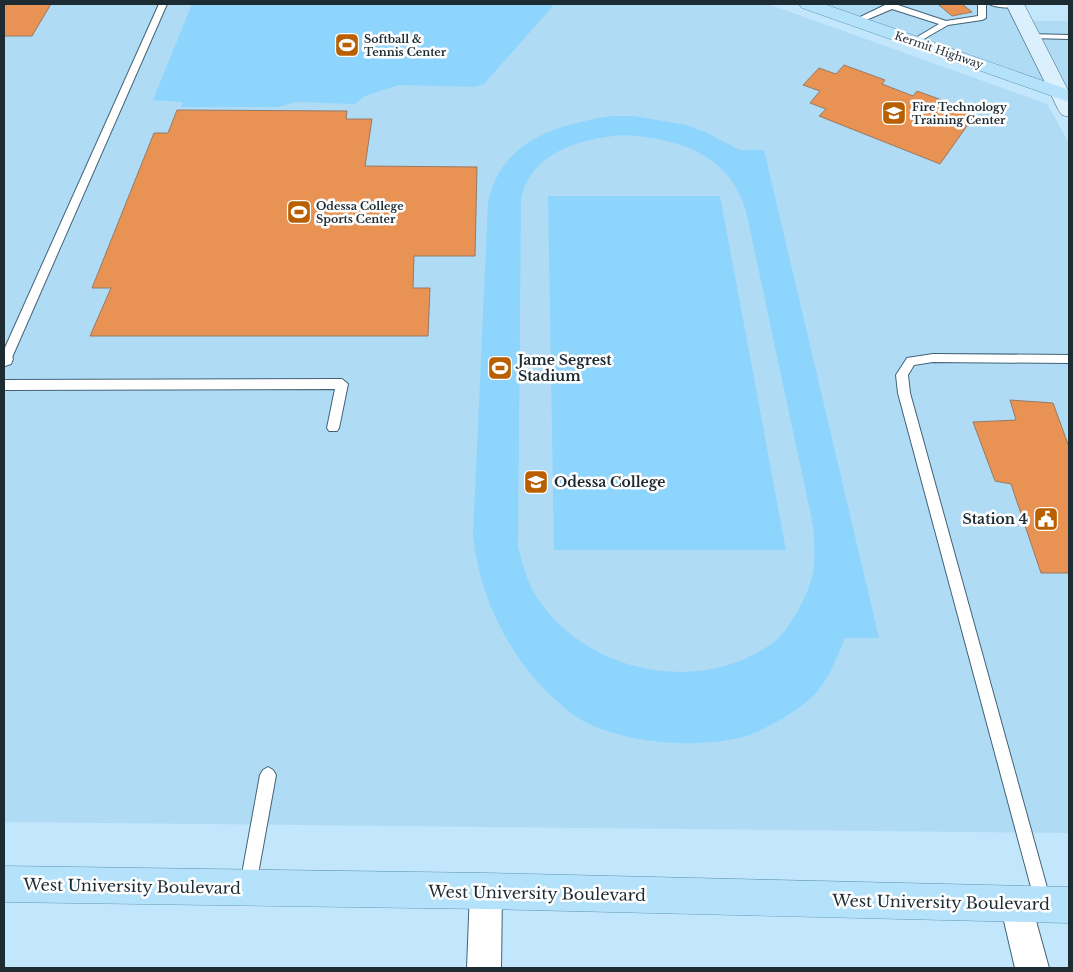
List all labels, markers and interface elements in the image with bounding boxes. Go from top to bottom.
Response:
street label: Kermit Highway [893,28,985,72]
sports icon: Softball & Tennis Center [334,32,360,58]
place label: Softball & Tennis Center [364,32,447,59]
school or university icon: Fire Technology Training Center [881,100,907,126]
place label: Fire Technology Training Center [912,100,1008,127]
sports icon: Odessa College Sports Center [286,199,312,225]
place label: Odessa College Sports Center [316,199,404,226]
place label: Jame Segrest Stadium [515,351,612,385]
sports icon: Jame Segrest Stadium [487,355,513,381]
school or university icon: Odessa College [523,469,549,495]
place label: Odessa College [554,473,665,491]
public building icon: Station 4 [1033,506,1059,532]
place label: Station 4 [963,510,1028,528]
street label: West University Boulevard [22,874,241,898]
street label: West University Boulevard [427,881,646,905]
street label: West University Boulevard [831,890,1050,914]

